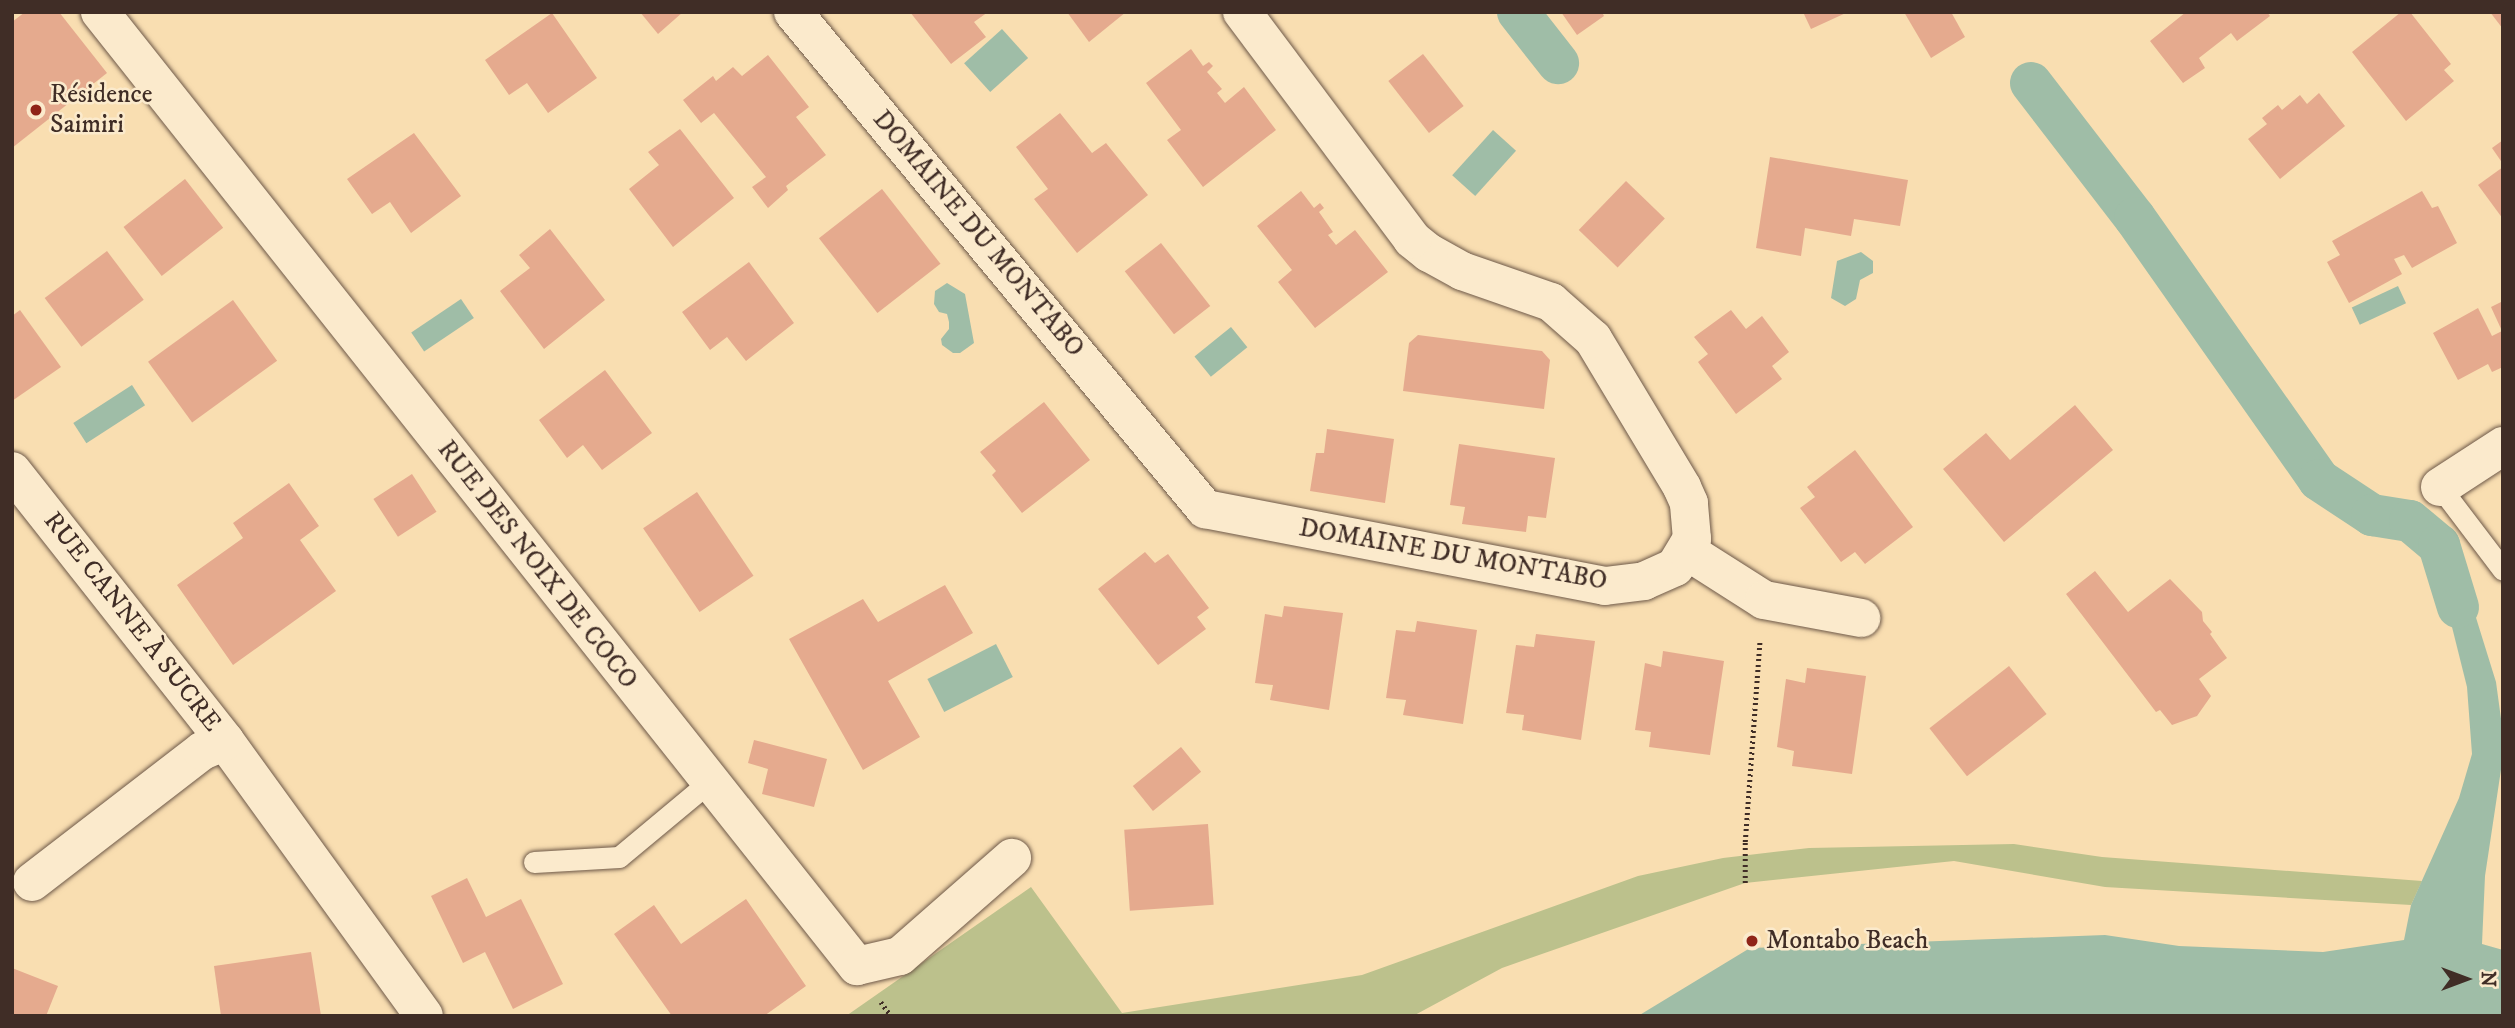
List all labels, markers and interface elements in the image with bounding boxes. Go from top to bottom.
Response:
place label: Résidence Saimiri [50,79,153,140]
marker: Résidence Saimiri [28,102,44,118]
street label: DOMAINE DU MONTABO [866,104,1090,364]
street label: RUE DES NOIX DE COCO [430,435,644,695]
street label: RUE CANNE À SUCRE [37,506,227,738]
street label: DOMAINE DU MONTABO [1297,513,1609,597]
place label: Montabo Beach [1766,925,1928,957]
marker: Montabo Beach [1744,933,1760,949]
north arrow [2431,944,2501,1014]
text: N [2476,971,2499,987]

